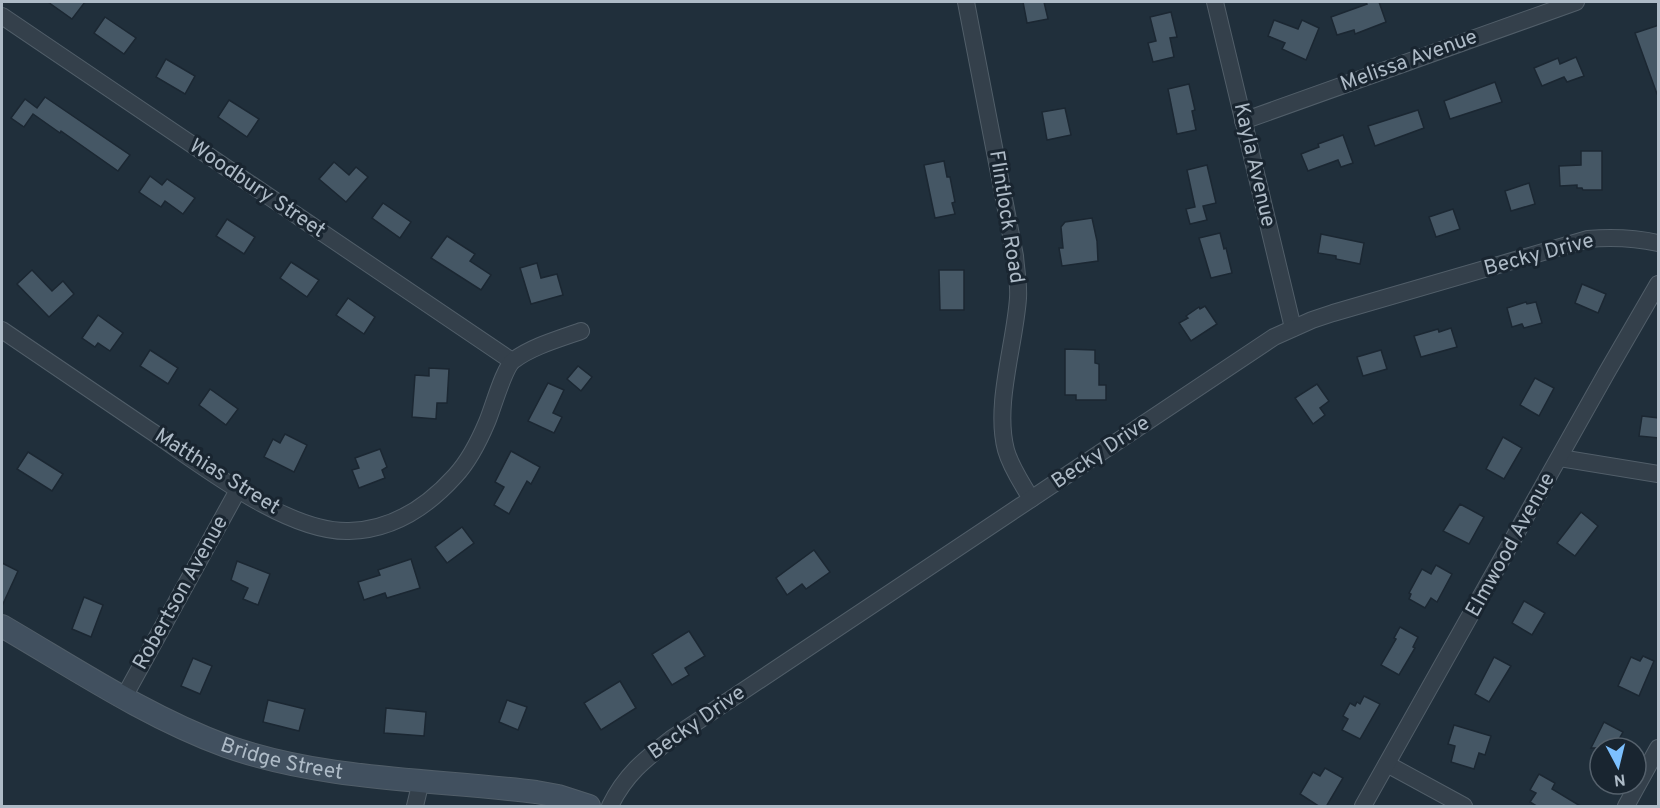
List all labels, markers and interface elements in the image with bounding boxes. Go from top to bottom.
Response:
street label: Melissa Avenue [1337,24,1481,98]
street label: Kayla Avenue [1227,100,1281,230]
street label: Woodbury Street [183,133,331,245]
street label: Flintlock Road [982,149,1030,285]
street label: Becky Drive [1481,227,1597,283]
street label: Becky Drive [1047,410,1155,496]
street label: Matthias Street [149,423,285,521]
street label: Elmwood Avenue [1460,468,1562,622]
street label: Robertson Avenue [127,511,235,675]
street label: Becky Drive [643,680,751,766]
street label: Bridge Street [217,732,345,786]
north arrow [1588,736,1648,796]
text: N [1613,768,1627,790]

